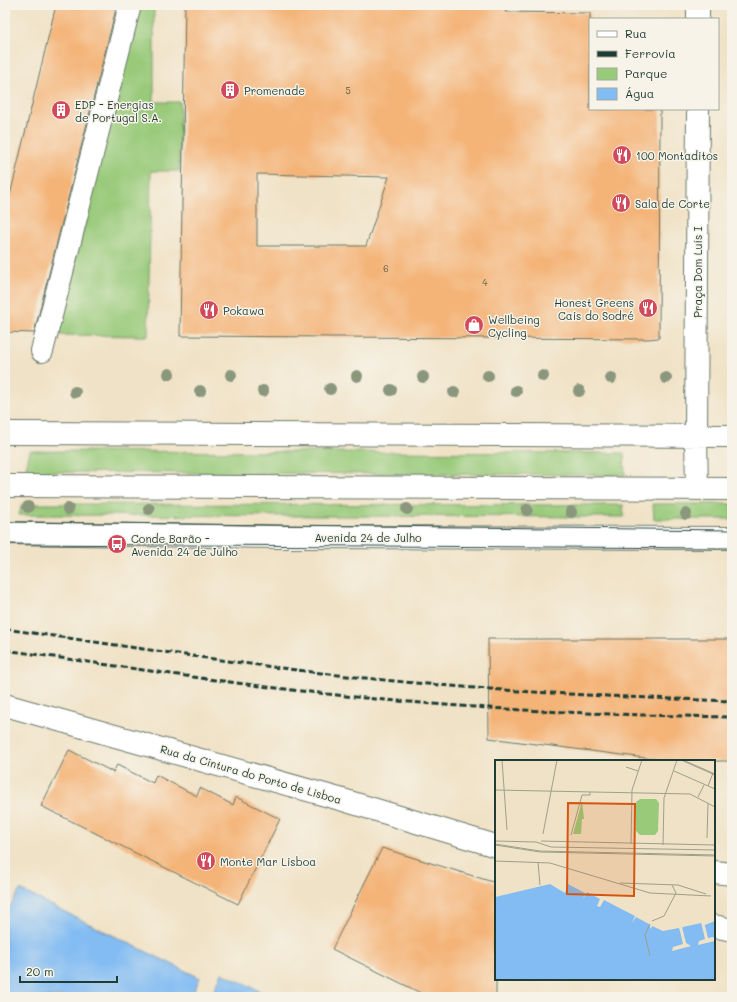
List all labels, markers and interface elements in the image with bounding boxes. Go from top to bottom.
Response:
legend [589,18,719,110]
text: Rua [625,25,647,41]
text: Ferrovia [625,45,676,61]
text: Parque [625,65,668,81]
building icon: Promenade [219,79,241,101]
place label: Promenade [244,83,305,98]
house number: 5 [345,85,351,96]
text: Água [625,85,654,101]
place label: EDP - Energias de Portugal S.A. [75,97,162,125]
building icon: EDP - Energias de Portugal S.A. [50,99,72,121]
restaurant icon: 100 Montaditos [611,144,633,166]
place label: 100 Montaditos [636,148,718,163]
restaurant icon: Sala de Corte [610,192,632,214]
place label: Sala de Corte [635,196,710,211]
street label: Praça Dom Luís I [690,226,705,318]
house number: 6 [383,263,389,274]
house number: 4 [482,277,488,288]
place label: Honest Greens Cais do Sodré [554,295,634,323]
restaurant icon: Honest Greens Cais do Sodré [637,297,659,319]
restaurant icon: Pokawa [198,299,220,321]
place label: Pokawa [223,303,264,318]
place label: Wellbeing Cycling [488,312,540,340]
shop icon: Wellbeing Cycling [463,314,485,336]
street label: Avenida 24 de Julho [315,530,422,545]
place label: Conde Barão - Avenida 24 de Julho [131,531,238,559]
bus stop icon: Conde Barão - Avenida 24 de Julho [106,533,128,555]
street label: Rua da Cintura do Porto de Lisboa [159,741,343,807]
inset map [495,760,715,980]
restaurant icon: Monte Mar Lisboa [195,850,217,872]
place label: Monte Mar Lisboa [220,854,316,869]
scale bar [20,958,117,984]
text: 20 m [26,963,54,979]

